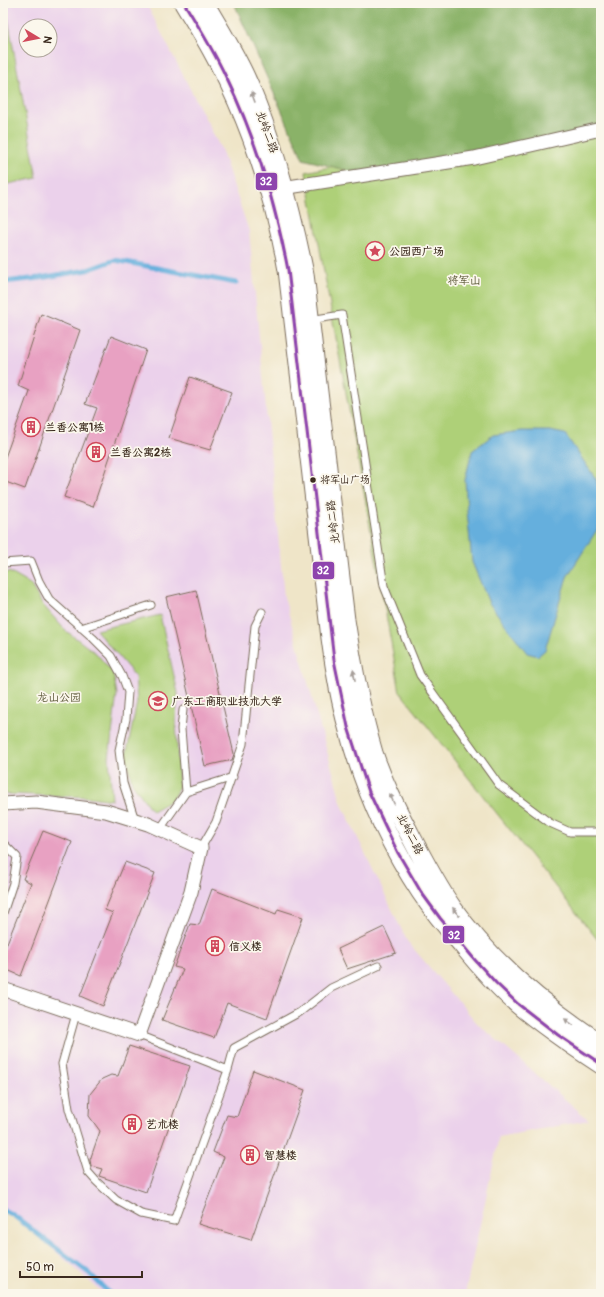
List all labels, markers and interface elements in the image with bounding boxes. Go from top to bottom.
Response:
north arrow [18,18,58,58]
text: N [40,35,54,45]
one-way arrow [250,90,256,102]
street label: 北岭二路 [253,109,281,155]
line badge: 32 [255,172,278,191]
text: 32 [260,175,272,188]
place icon: 公园西广场 [364,240,386,262]
place label: 公园西广场 [389,245,444,258]
park label: 将军山 [448,274,481,287]
building icon: 兰香公寓1栋 [20,416,42,438]
place label: 兰香公寓1栋 [45,421,104,434]
building icon: 兰香公寓2栋 [85,441,107,463]
place label: 兰香公寓2栋 [110,446,171,459]
place label: 将军山广场 [320,474,370,486]
marker: 将军山广场 [308,475,318,485]
street label: 北岭二路 [324,499,342,545]
line badge: 32 [312,561,335,580]
text: 32 [317,564,329,577]
one-way arrow [351,669,357,681]
school or university icon: 广东工商职业技术大学 [147,690,169,712]
park label: 龙山公园 [37,691,81,704]
place label: 广东工商职业技术大学 [172,695,282,708]
one-way arrow [389,794,395,805]
street label: 北岭二路 [394,811,426,857]
one-way arrow [451,907,460,918]
line badge: 32 [442,925,465,944]
text: 32 [448,929,460,942]
building icon: 信义楼 [204,935,226,957]
place label: 信义楼 [229,940,262,953]
one-way arrow [563,1018,574,1026]
building icon: 艺术楼 [121,1113,143,1135]
place label: 艺术楼 [146,1118,179,1131]
building icon: 智慧楼 [239,1144,261,1166]
place label: 智慧楼 [264,1149,297,1162]
scale bar [20,1253,142,1279]
text: 50 m [26,1260,54,1275]

